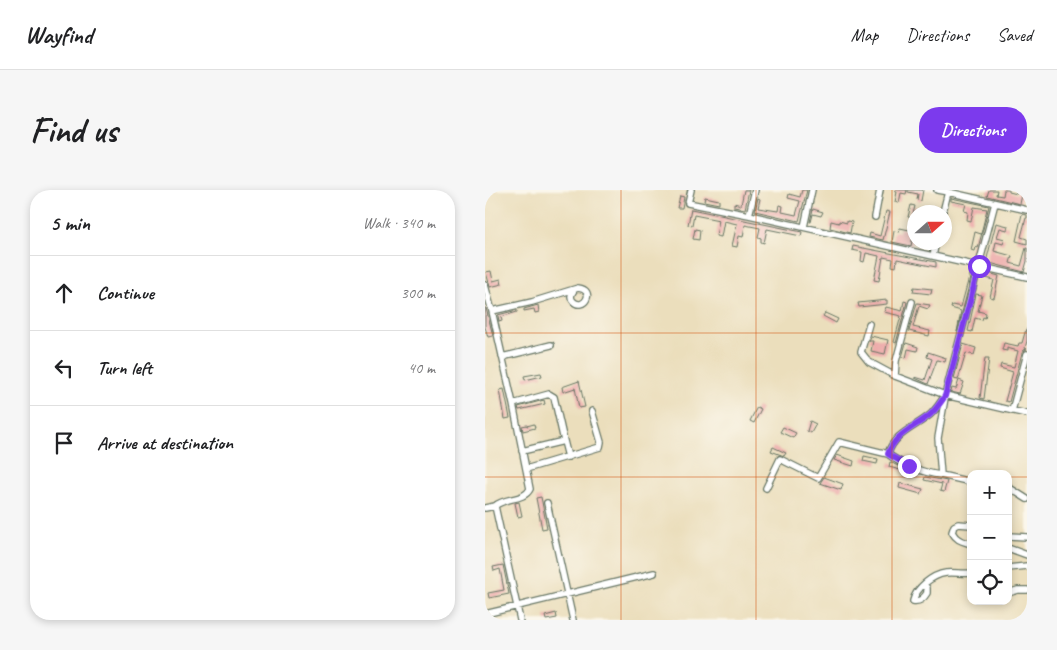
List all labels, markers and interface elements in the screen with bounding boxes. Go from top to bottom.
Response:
text: Wayfind [25,20,92,50]
text: Map [851,24,878,46]
text: Directions [906,24,969,46]
text: Saved [997,24,1032,46]
button: Directions [919,107,1027,153]
text: Find us [30,108,117,153]
north arrow [907,205,952,250]
text: 5 min [50,210,90,236]
text: Walk · 340 m [363,213,435,233]
route start [968,255,991,278]
icon: ahead [50,279,78,307]
text: Continue [97,281,154,305]
text: 300 m [401,283,435,303]
icon: left [50,354,78,382]
text: Turn left [97,356,152,380]
text: 40 m [408,358,435,378]
icon: arrive [50,429,78,457]
text: Arrive at destination [97,431,233,455]
route end [898,455,921,478]
map controls [967,470,1012,605]
button: + [967,470,1012,515]
button: − [967,515,1012,560]
button: locate [967,560,1012,605]

